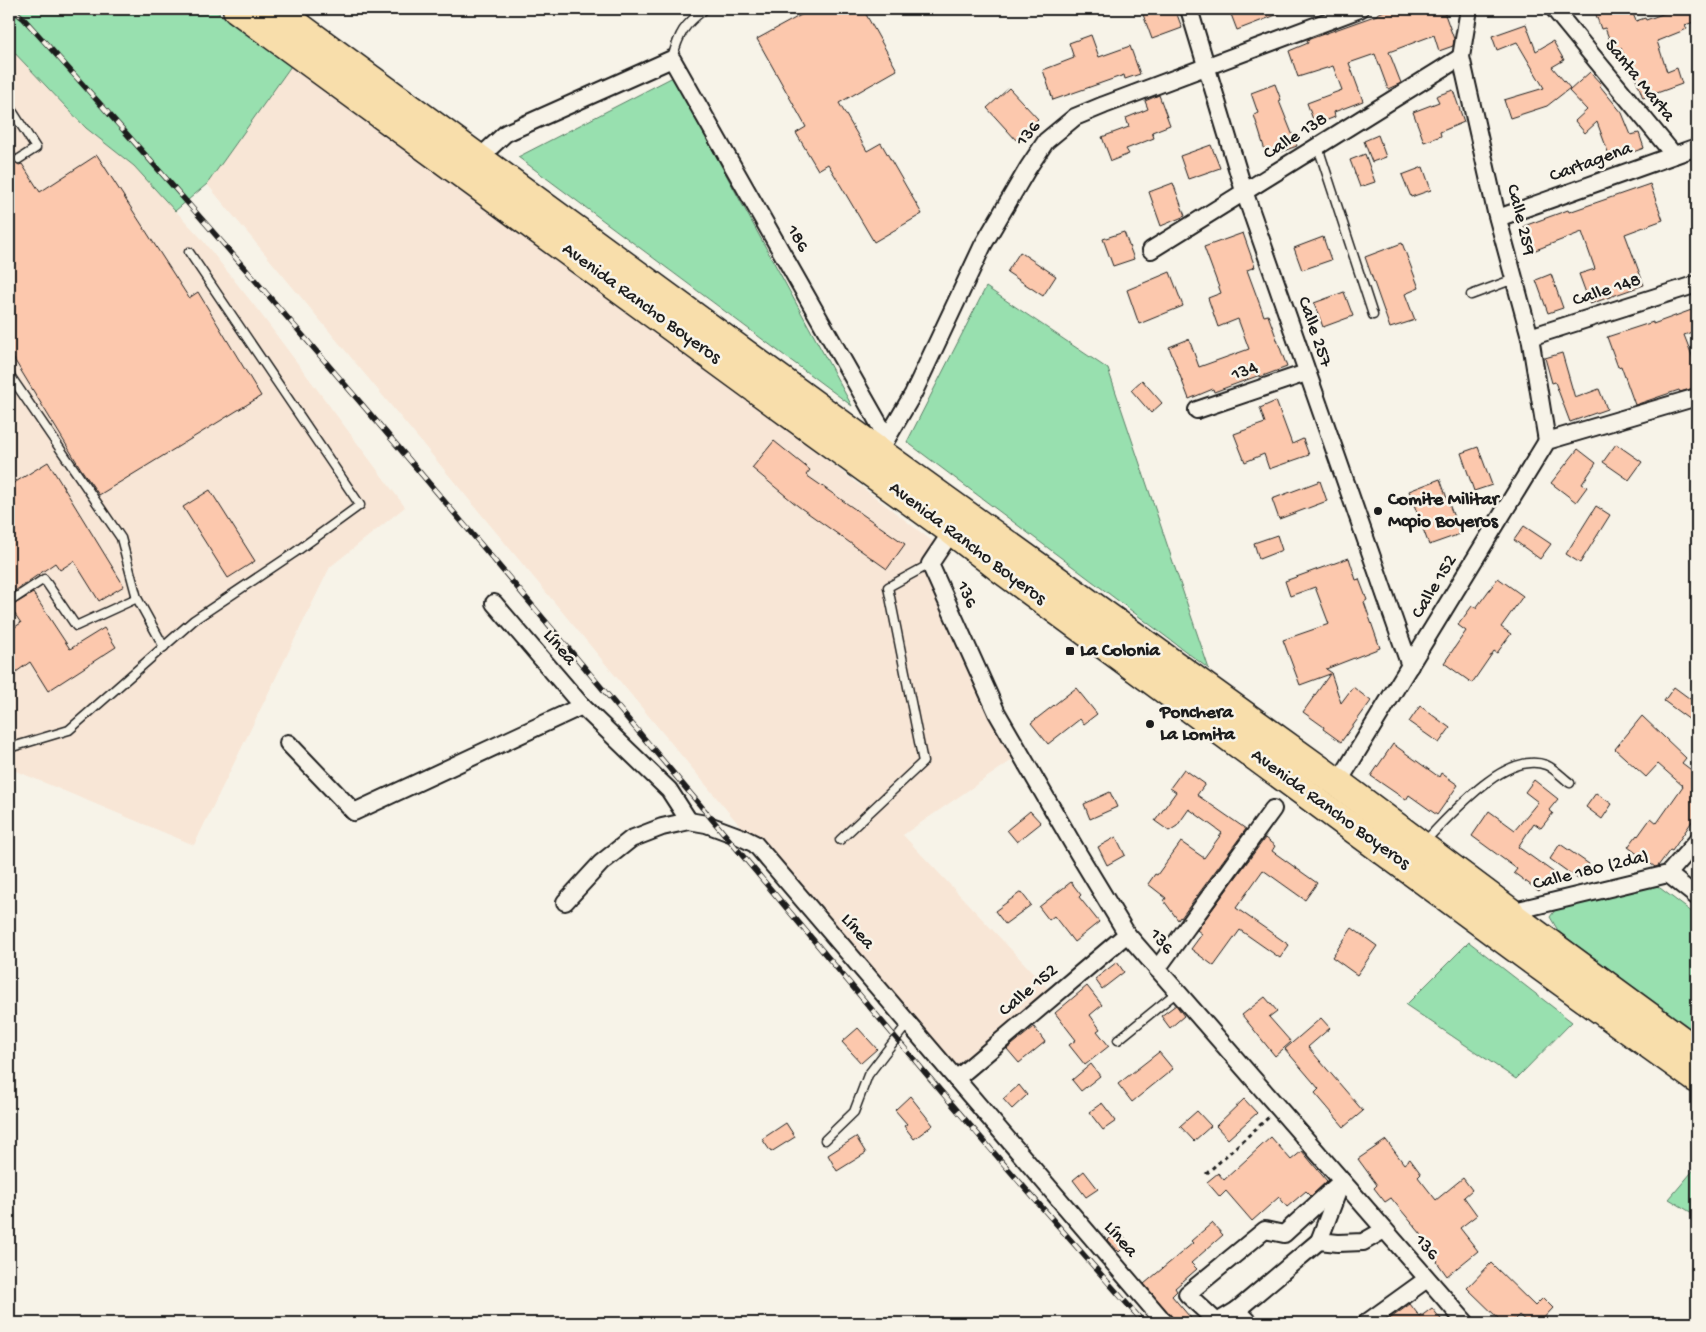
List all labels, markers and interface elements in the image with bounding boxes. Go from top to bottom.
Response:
street label: Santa Marta [1599,35,1680,128]
street label: Calle 138 [1260,108,1332,166]
street label: 136 [1011,116,1047,153]
street label: Cartagena [1547,137,1637,189]
street label: Calle 259 [1500,182,1540,258]
street label: 186 [780,220,814,257]
street label: Avenida Rancho Boyeros [557,238,726,370]
street label: Calle 148 [1570,269,1644,313]
street label: Calle 257 [1291,294,1337,371]
street label: 134 [1228,357,1261,388]
street label: Avenida Rancho Boyeros [884,477,1051,611]
place label: Comite Militar Mcpio Boyeros [1387,489,1501,534]
marker: Comite Militar Mcpio Boyeros [1372,505,1384,517]
street label: Calle 152 [1407,551,1463,623]
street label: 136 [950,577,982,612]
street label: Línea [537,625,582,672]
place label: La Colonia [1080,640,1161,663]
marker: La Colonia [1064,645,1076,657]
place label: Ponchera La Lomita [1159,702,1236,747]
marker: Ponchera La Lomita [1144,718,1156,730]
street label: Avenida Rancho Boyeros [1246,744,1415,876]
street label: Calle 180 (2da) [1531,845,1651,897]
street label: Línea [835,909,880,956]
street label: 136 [1143,923,1179,960]
street label: Calle 152 [995,960,1063,1022]
street label: Línea [1098,1217,1143,1264]
street label: 136 [1408,1229,1444,1266]

